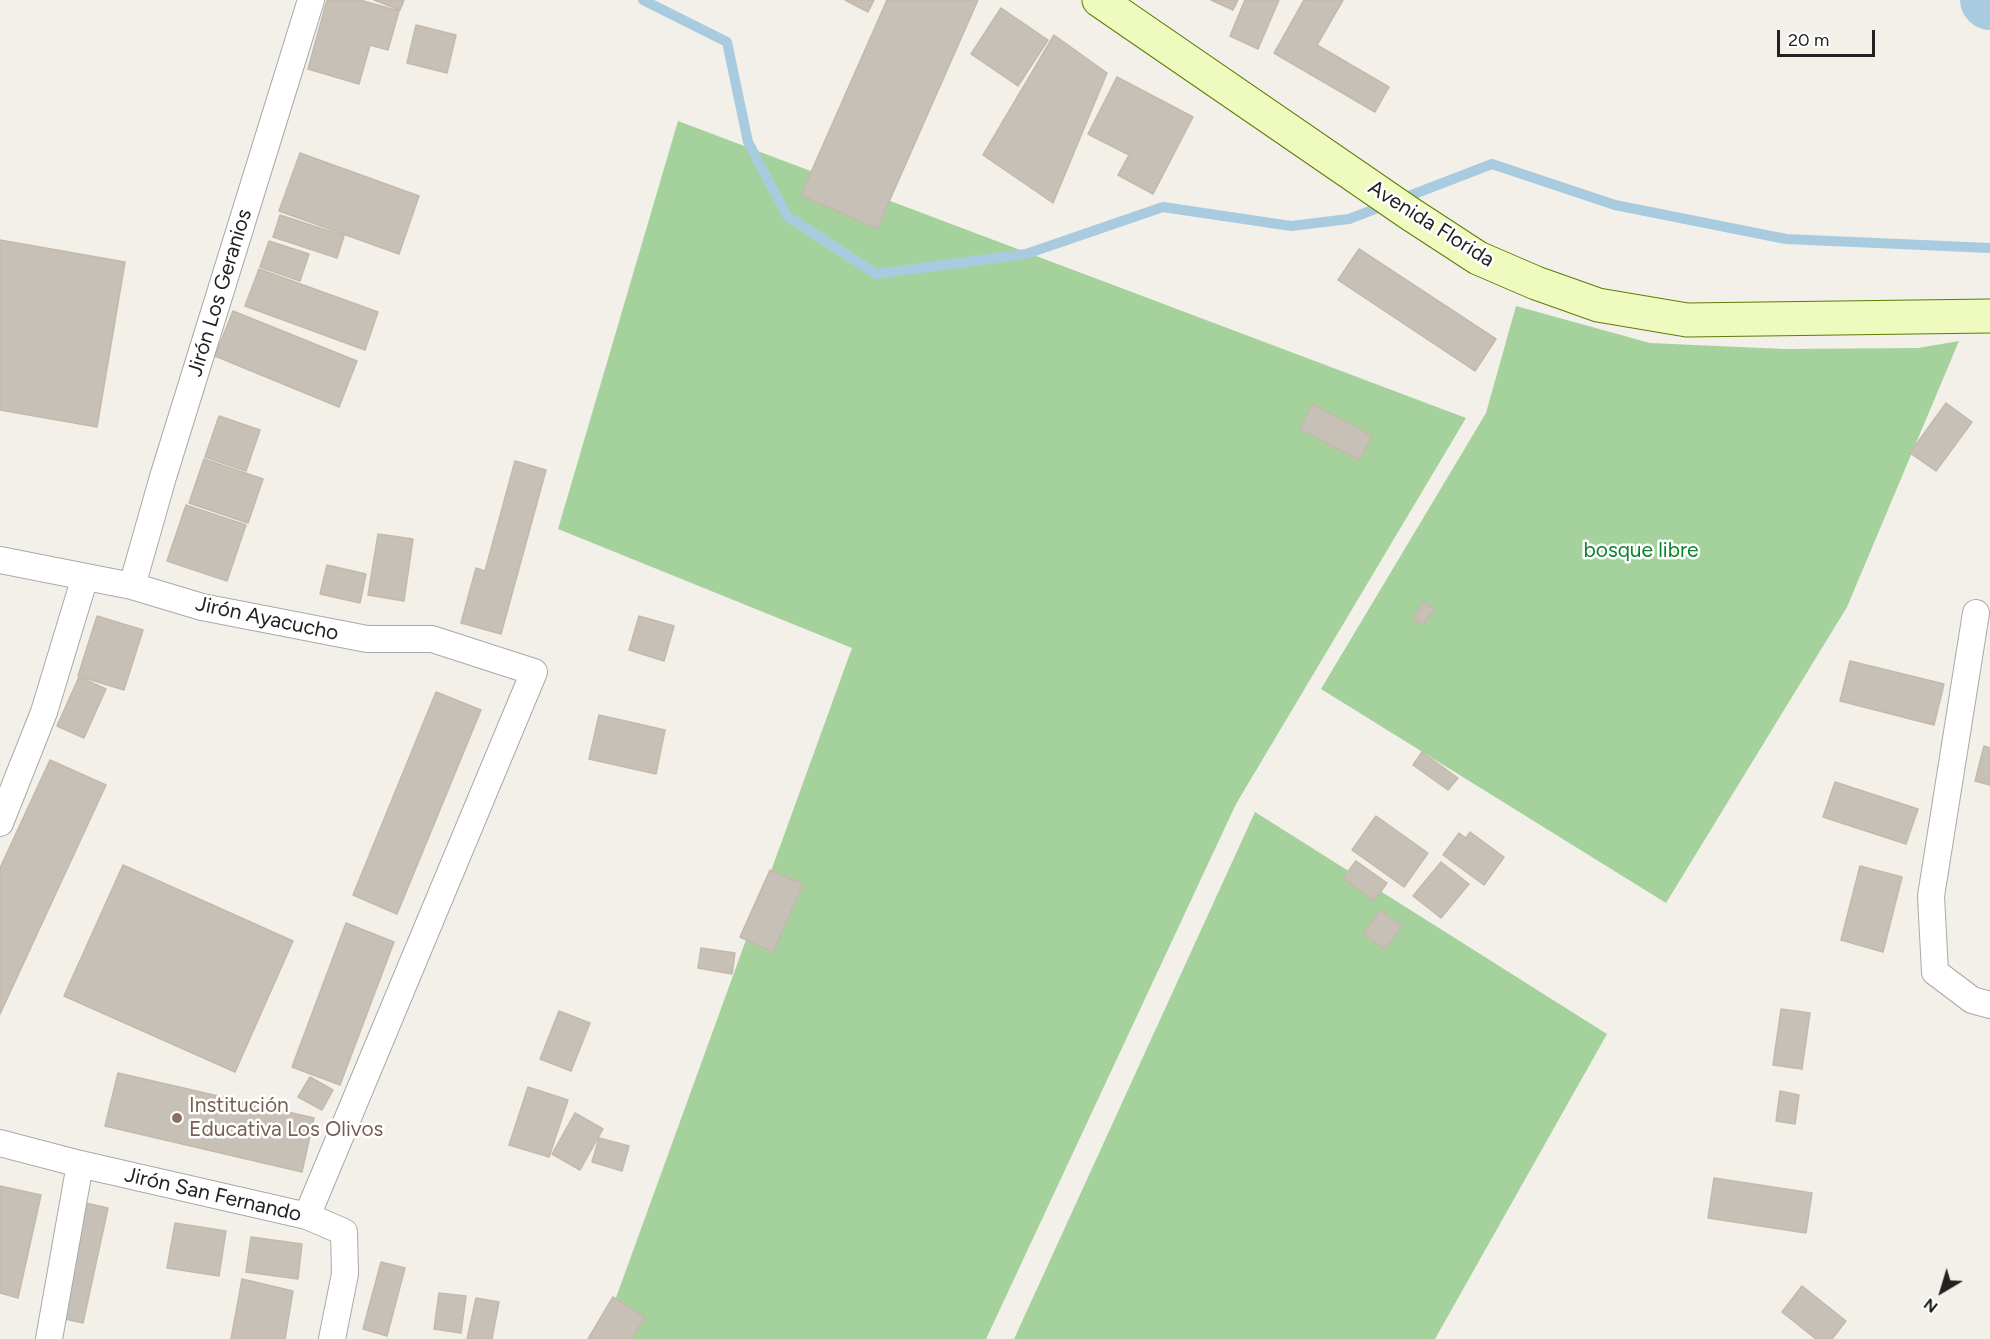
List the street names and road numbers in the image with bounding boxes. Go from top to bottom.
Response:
street label: Avenida Florida [1363,175,1499,273]
street label: Jirón Los Geranios [183,206,257,380]
street label: Jirón Ayacucho [193,592,341,646]
street label: Jirón San Fernando [122,1162,304,1228]

